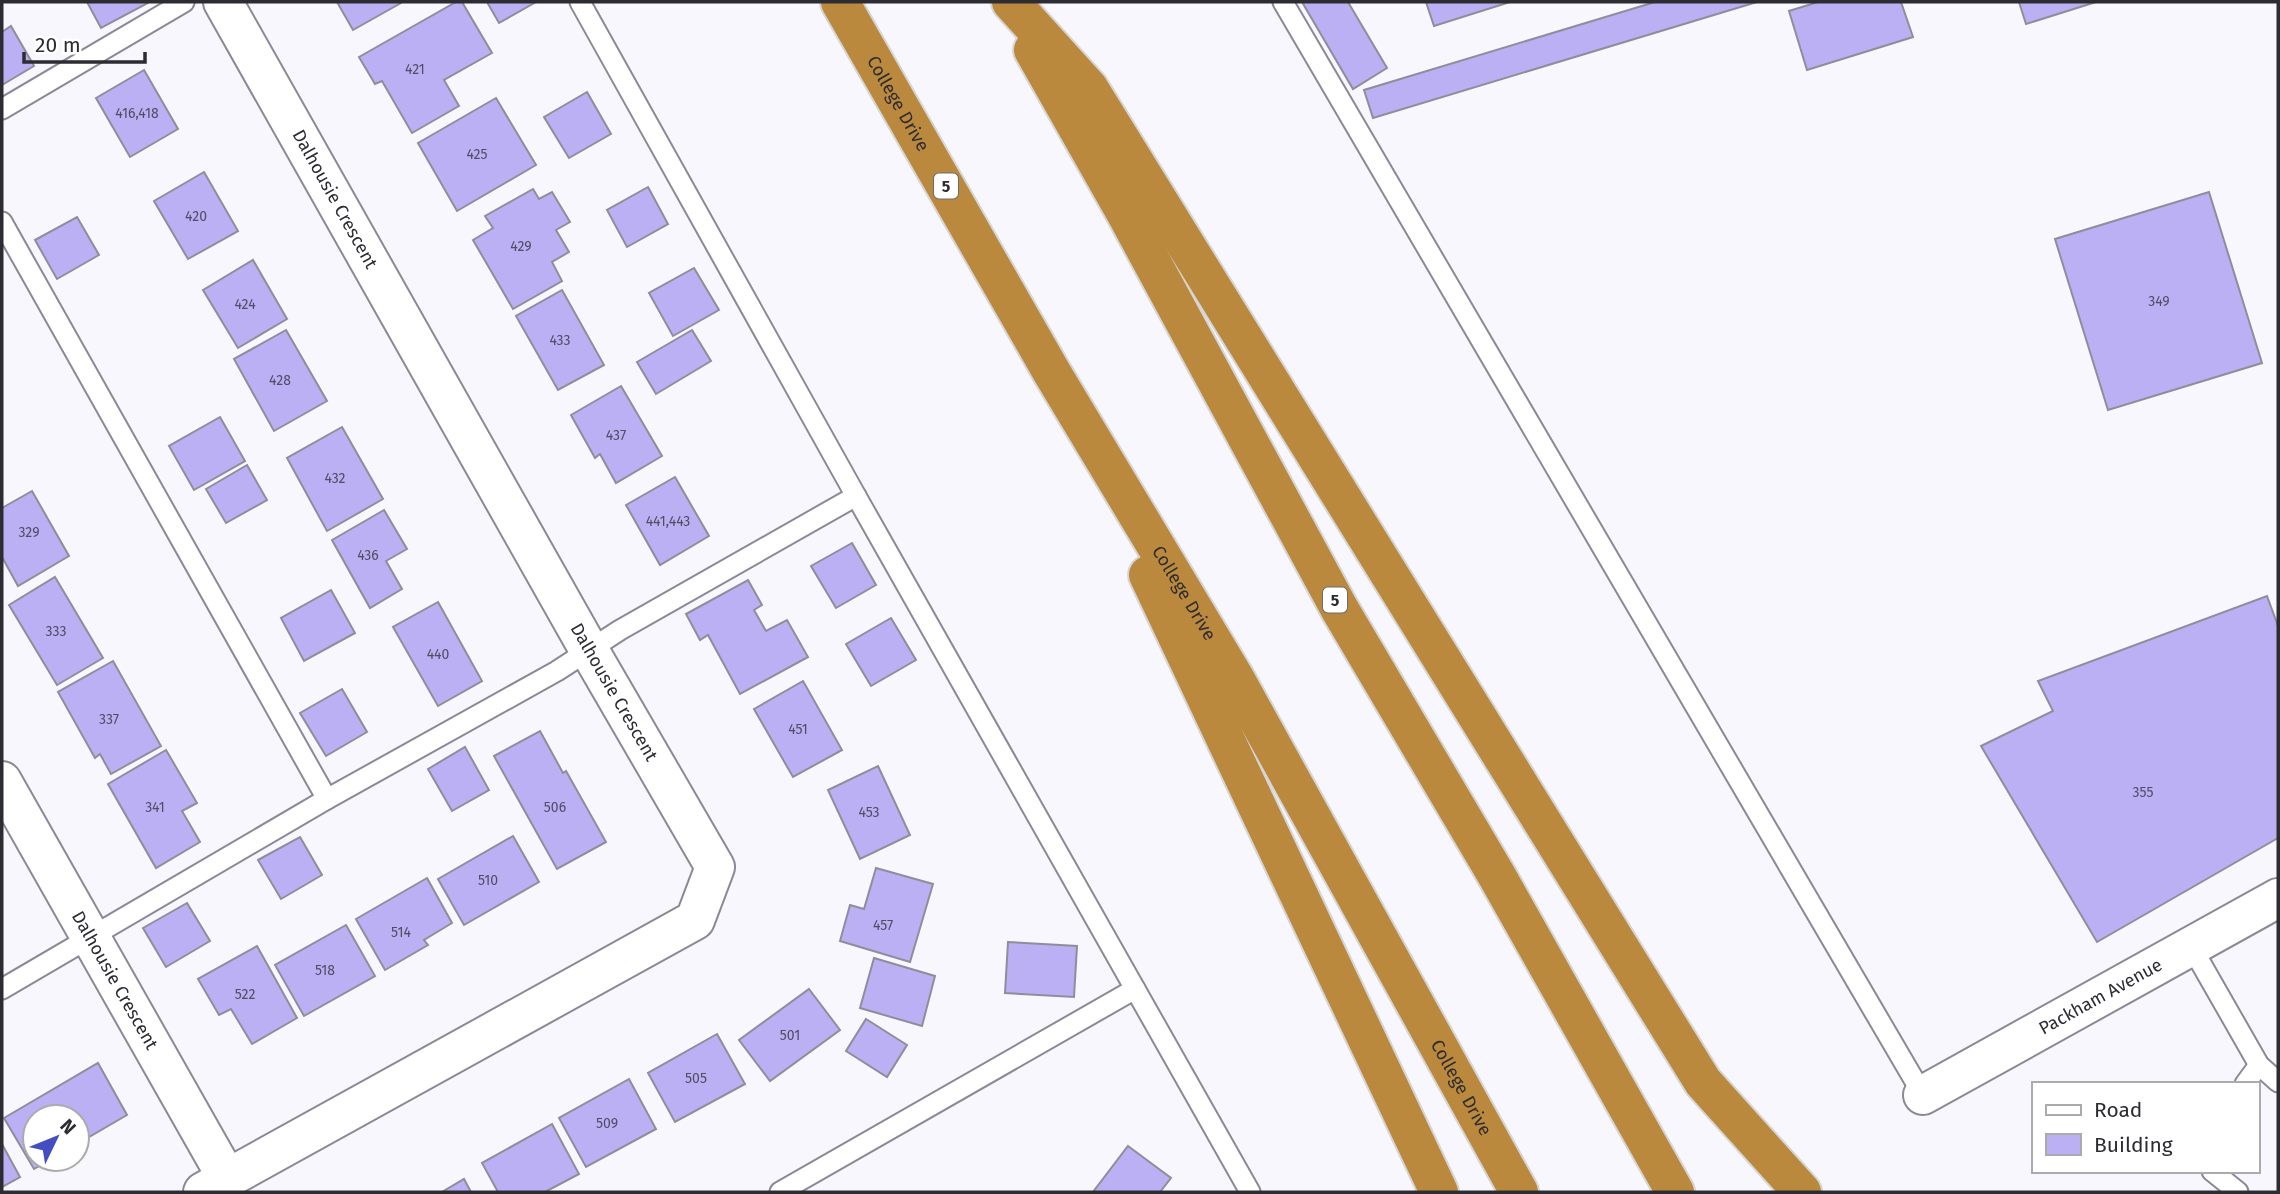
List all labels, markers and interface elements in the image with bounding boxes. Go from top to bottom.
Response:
scale bar [24,21,145,65]
text: 20 m [35,32,81,58]
street label: College Drive [862,52,934,155]
house number: 421 [405,61,425,78]
house number: 416,418 [115,105,159,122]
street label: Dalhousie Crescent [288,126,383,273]
house number: 425 [466,146,488,163]
road number: 5 [934,174,958,198]
house number: 420 [185,208,207,225]
house number: 429 [510,238,532,255]
house number: 349 [2148,293,2170,310]
house number: 424 [234,296,256,313]
house number: 433 [549,332,571,349]
house number: 428 [269,372,291,389]
house number: 437 [606,427,626,444]
house number: 432 [325,470,346,487]
house number: 441,443 [646,513,690,530]
house number: 329 [19,524,40,541]
street label: College Drive [1147,542,1221,644]
house number: 436 [357,547,379,564]
road number: 5 [1323,587,1347,612]
street label: Dalhousie Crescent [566,619,663,765]
house number: 333 [46,623,66,640]
house number: 440 [427,646,450,663]
house number: 337 [99,711,119,728]
house number: 451 [788,721,808,738]
house number: 355 [2133,784,2153,801]
house number: 341 [145,799,165,816]
house number: 506 [544,799,566,816]
house number: 453 [858,804,880,821]
house number: 510 [478,872,498,889]
street label: Dalhousie Crescent [67,907,163,1054]
house number: 457 [873,917,893,934]
house number: 514 [391,924,411,941]
street label: Packham Avenue [2035,954,2166,1039]
house number: 518 [315,962,335,979]
house number: 522 [235,986,255,1003]
house number: 501 [780,1027,800,1044]
street label: College Drive [1426,1036,1497,1140]
house number: 505 [685,1070,707,1087]
legend [2032,1082,2259,1173]
text: Road [2094,1097,2142,1123]
north arrow [21,1103,91,1173]
text: N [55,1114,81,1139]
house number: 509 [596,1115,618,1132]
text: Building [2094,1132,2173,1158]

